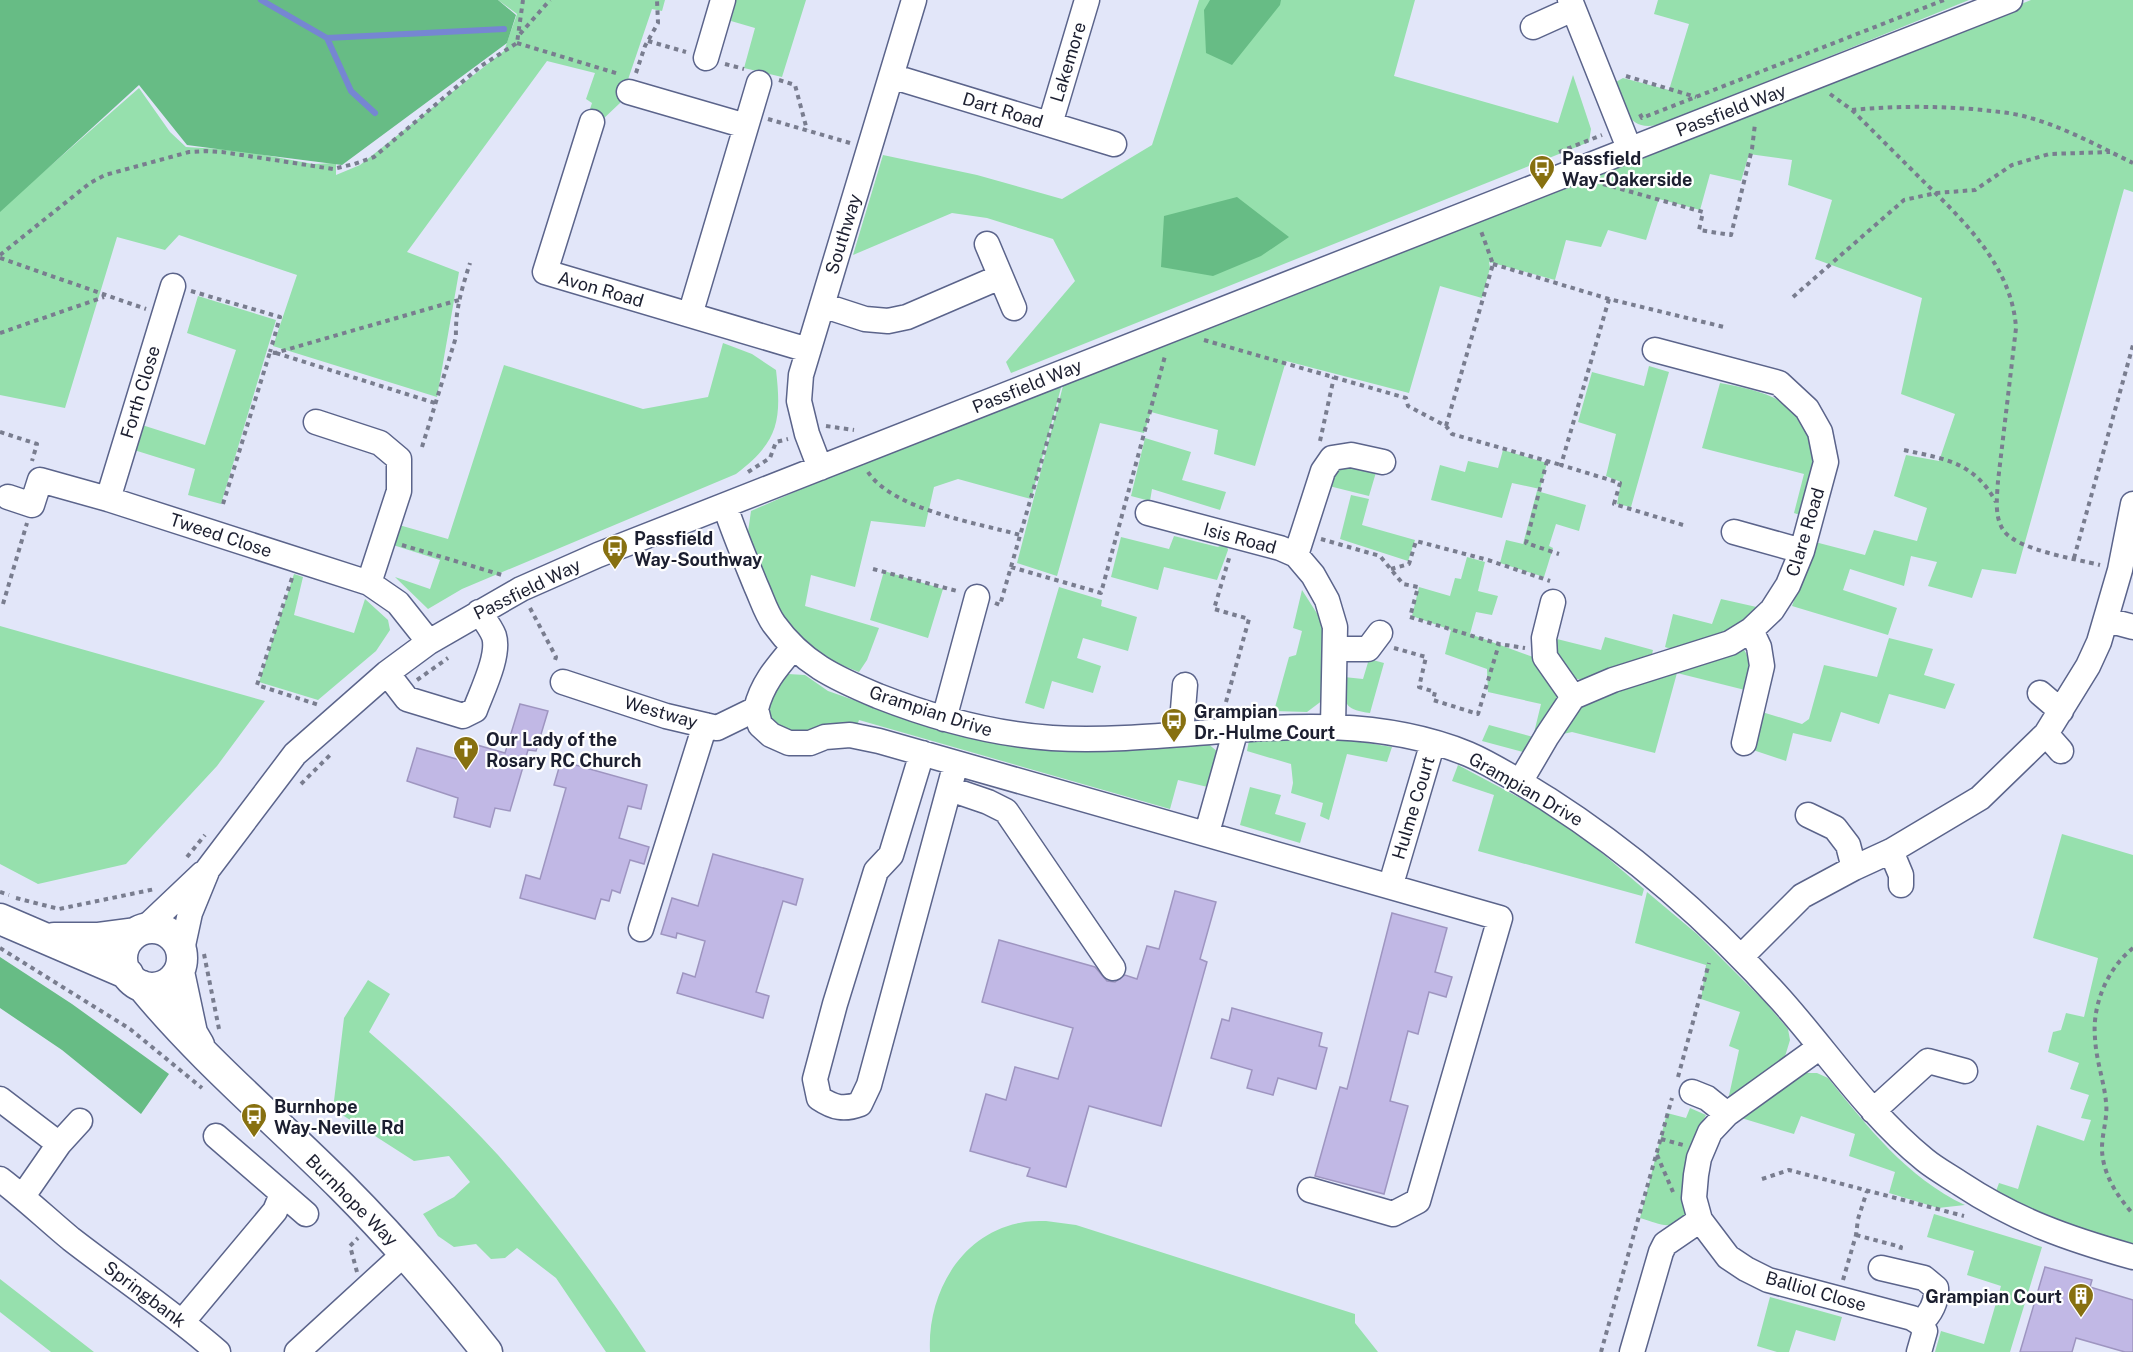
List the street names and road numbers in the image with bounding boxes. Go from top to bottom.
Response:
street label: Lakemore [1046,19,1090,105]
street label: Passfield Way [1673,79,1789,141]
street label: Dart Road [960,88,1046,132]
street label: Southway [821,191,865,277]
street label: Avon Road [556,267,646,311]
street label: Forth Close [116,343,164,441]
street label: Passfield Way [969,354,1085,418]
street label: Clare Road [1782,485,1828,579]
street label: Tweed Close [167,509,275,561]
street label: Isis Road [1201,518,1279,558]
street label: Passfield Way [470,554,584,624]
street label: Grampian Drive [867,681,995,741]
street label: Westway [622,692,701,733]
street label: Grampian Drive [1465,748,1587,830]
street label: Hulme Court [1387,754,1439,862]
street label: Burnhope Way [302,1150,402,1250]
street label: Springbank [100,1256,190,1332]
street label: Balliol Close [1763,1267,1869,1315]

